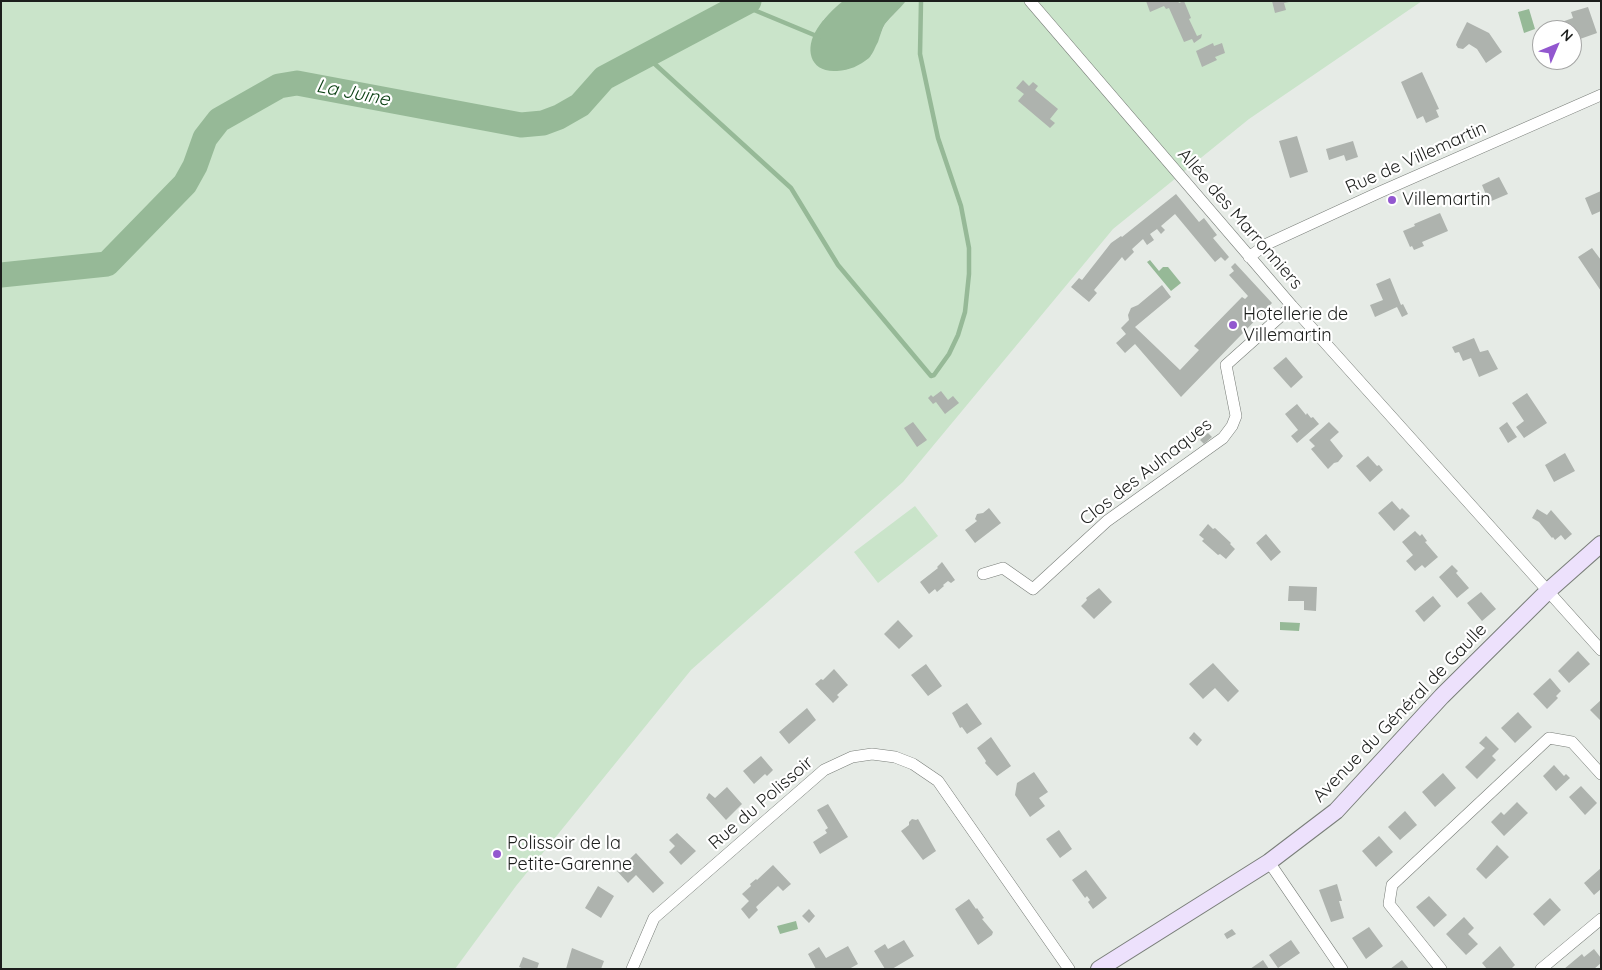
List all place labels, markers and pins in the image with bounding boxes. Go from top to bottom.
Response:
place label: Villemartin [1402,189,1491,211]
marker: Villemartin [1386,194,1398,206]
place label: Hotellerie de Villemartin [1243,304,1348,346]
marker: Hotellerie de Villemartin [1227,319,1239,331]
place label: Polissoir de la Petite-Garenne [507,833,632,876]
marker: Polissoir de la Petite-Garenne [491,848,503,860]

